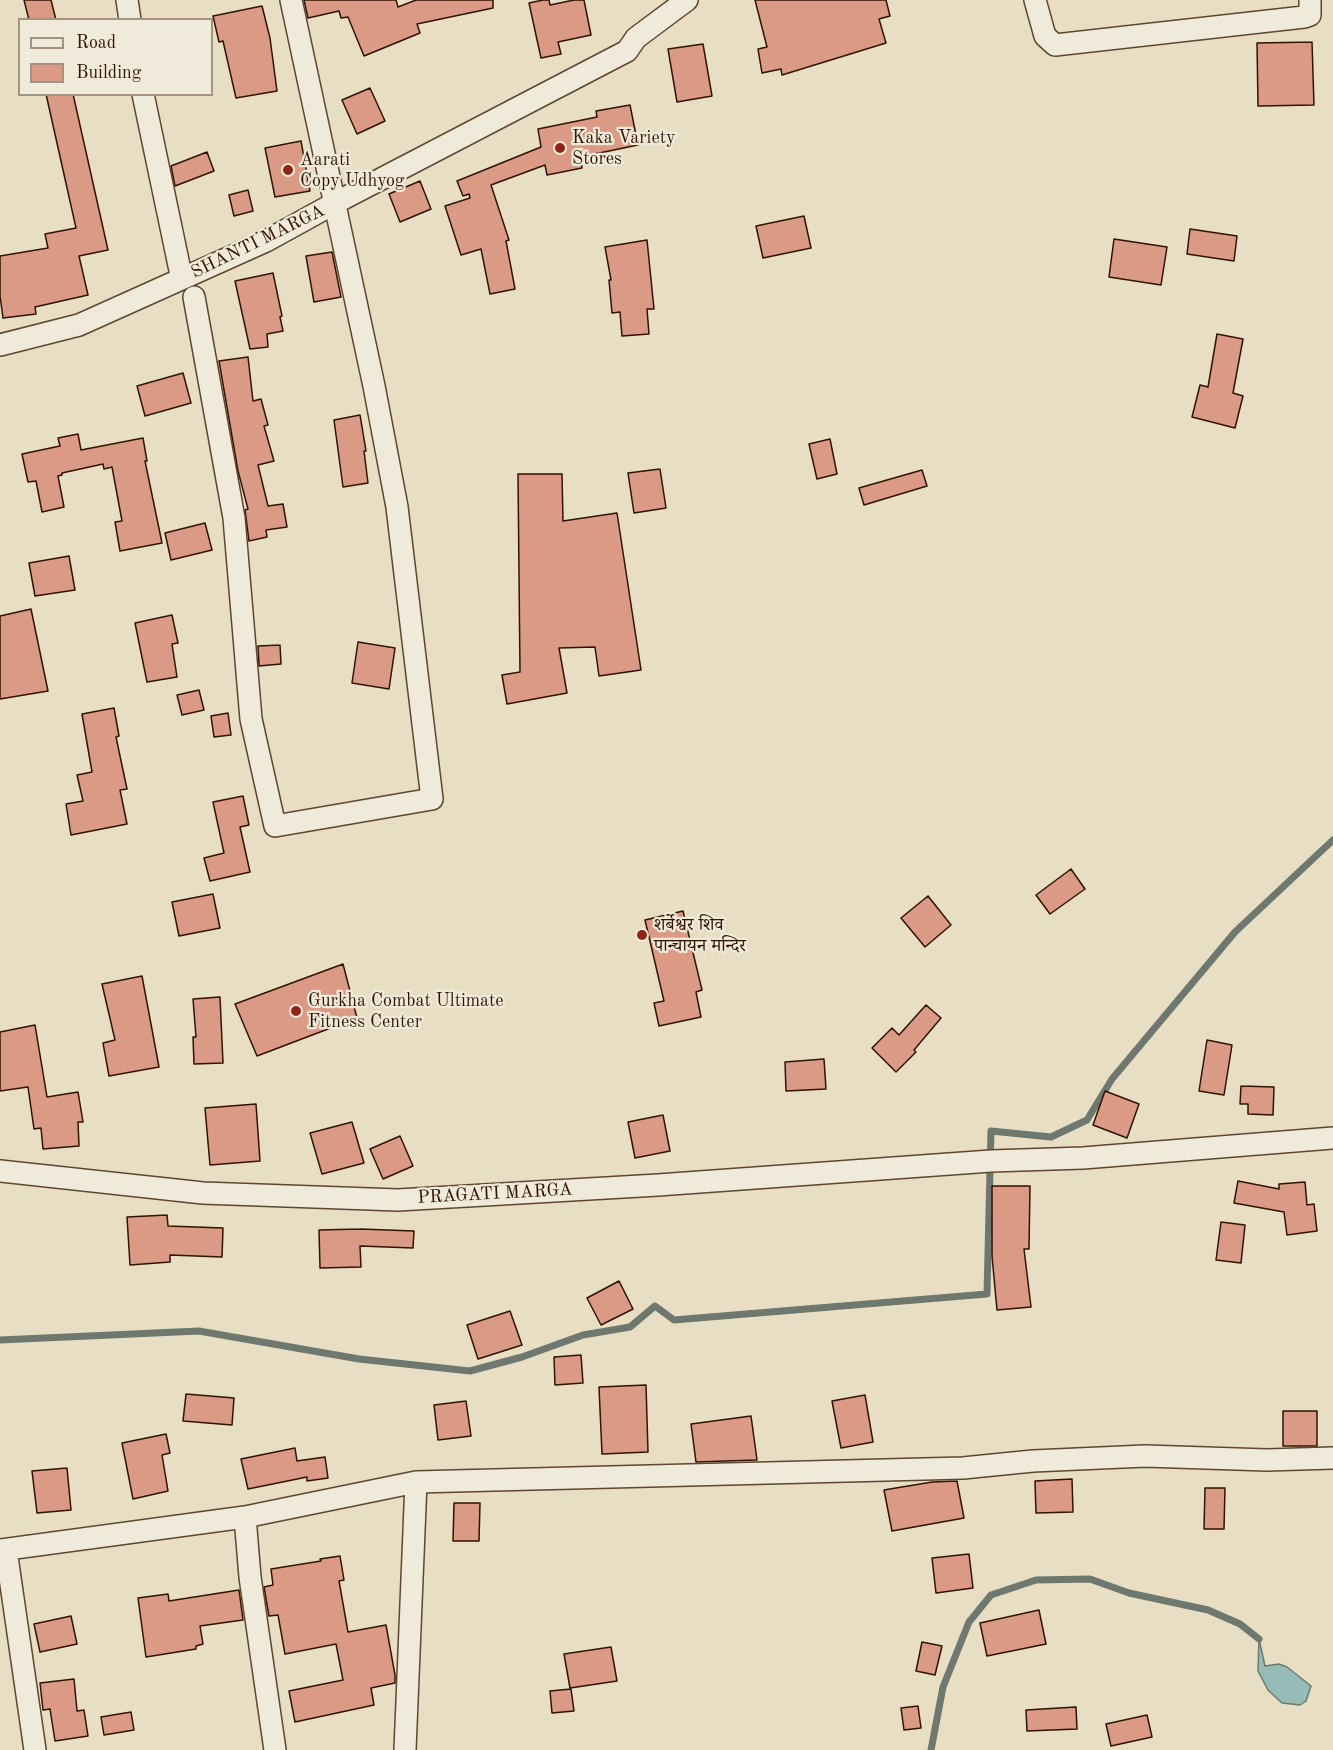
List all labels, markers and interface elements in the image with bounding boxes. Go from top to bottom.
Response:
legend [18,18,213,96]
text: Road [76,34,116,52]
text: Building [76,64,141,82]
place label: Kaka Variety Stores [572,127,675,170]
marker: Kaka Variety Stores [553,141,567,155]
place label: Aarati Copy Udhyog [300,149,405,192]
marker: Aarati Copy Udhyog [281,163,295,177]
street label: SHANTI MARGA [188,200,328,284]
place label: शर्बेश्वर शिव पान्चायन मन्दिर [654,914,746,956]
marker: शर्बेश्वर शिव पान्चायन मन्दिर [635,928,649,942]
place label: Gurkha Combat Ultimate Fitness Center [308,990,504,1032]
marker: Gurkha Combat Ultimate Fitness Center [289,1004,303,1018]
street label: PRAGATI MARGA [417,1179,573,1209]

